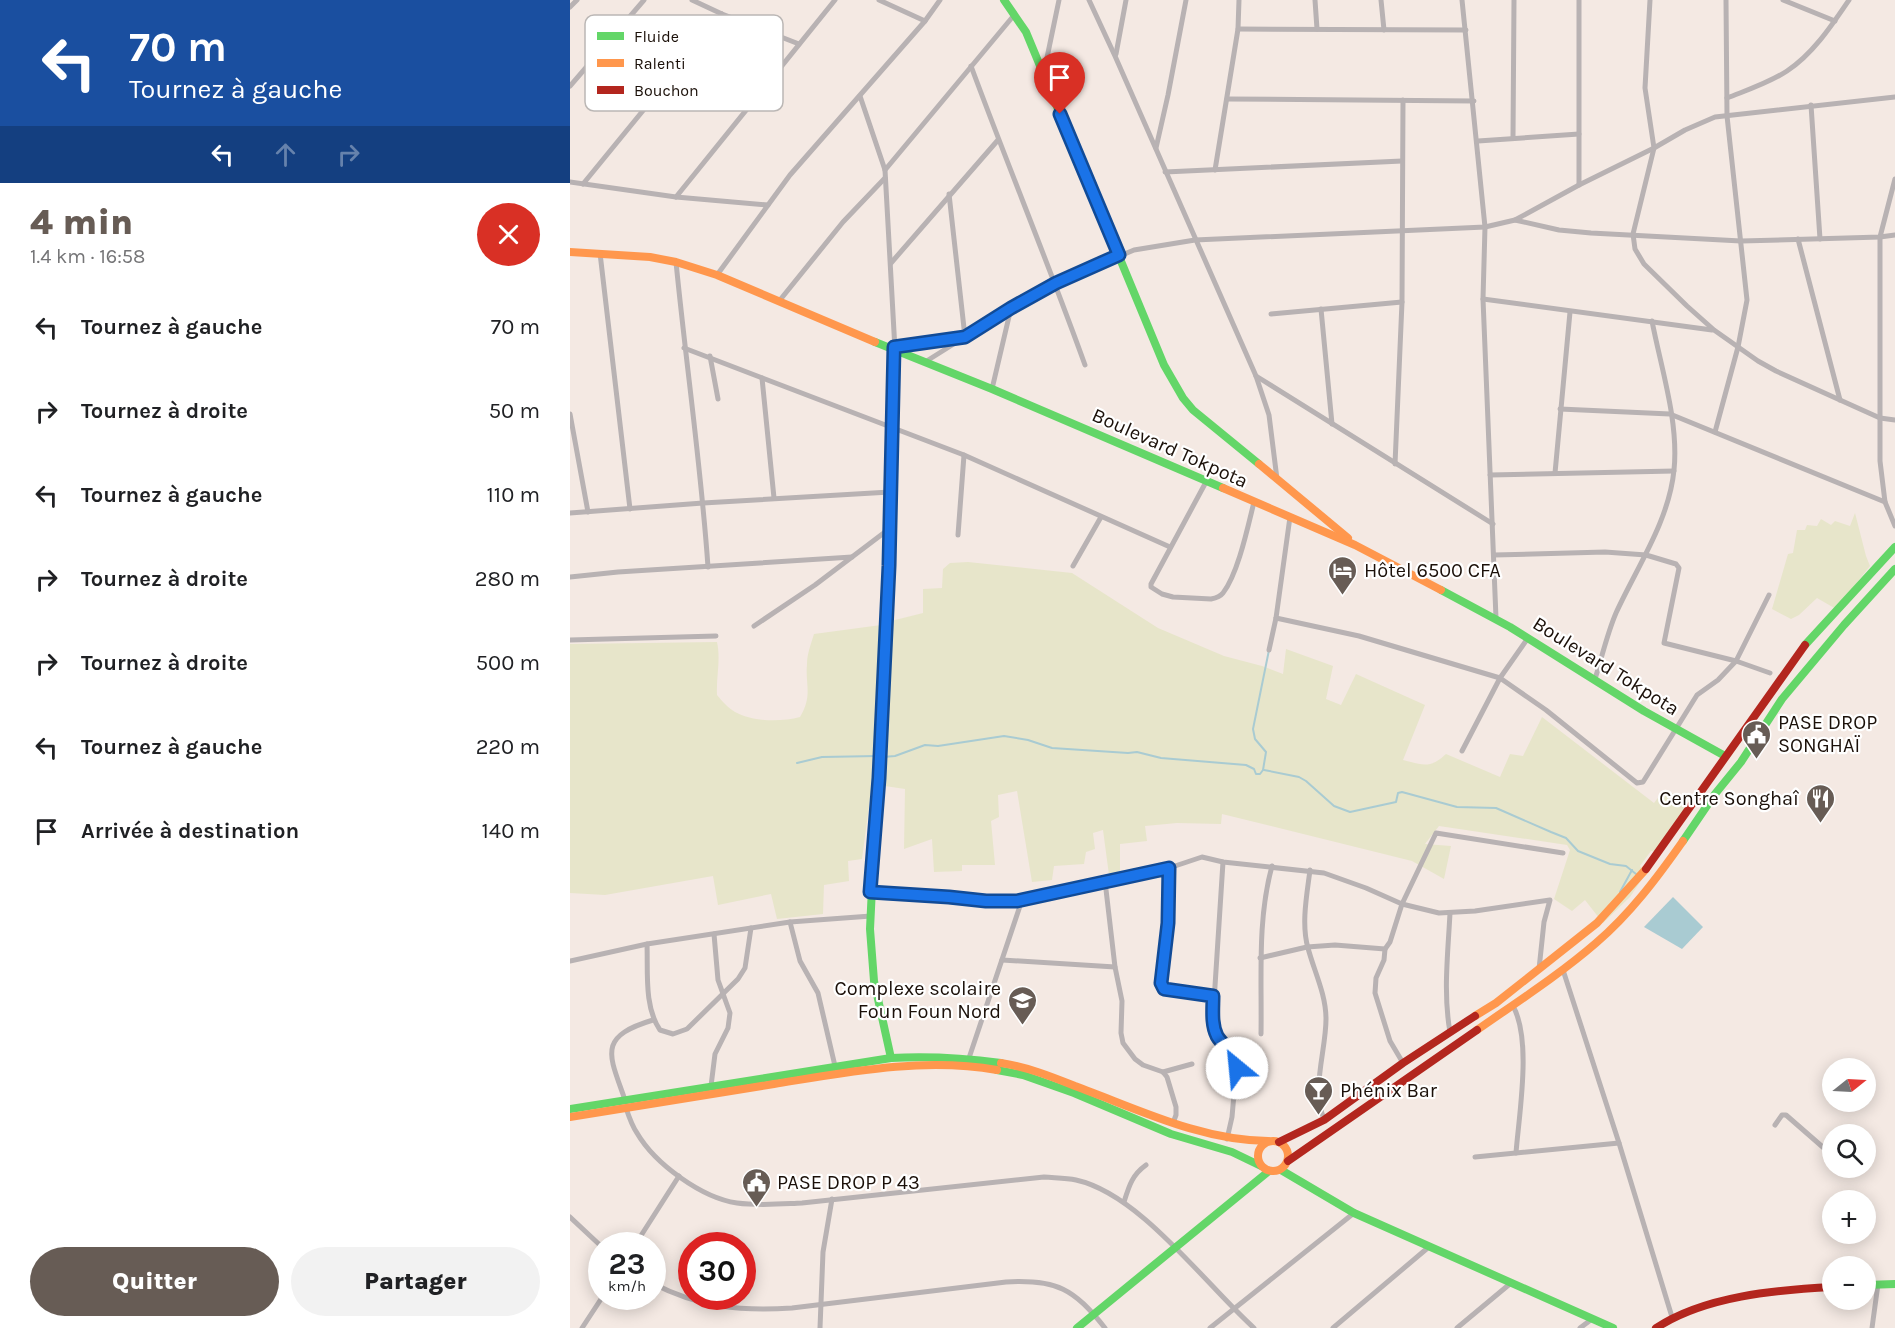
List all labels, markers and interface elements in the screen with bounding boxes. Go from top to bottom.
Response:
legend [585,15,783,111]
text: 70 m [129,22,227,72]
icon: left [30,24,108,102]
text: Fluide [634,27,679,46]
pin [1034,52,1085,114]
text: Ralenti [634,54,686,73]
icon: arrive [1043,61,1076,94]
text: Tournez à gauche [129,73,342,105]
text: Bouchon [634,81,699,100]
icon: left [206,138,239,171]
icon: ahead [269,138,302,171]
icon: right [332,138,365,171]
text: 4 min [30,201,133,243]
button: close [477,203,540,266]
text: 1.4 km · 16:58 [30,245,145,268]
icon: left [30,311,63,344]
text: Tournez à gauche [81,314,262,340]
text: 70 m [491,314,540,340]
icon: right [30,395,63,428]
text: Tournez à droite [81,398,248,424]
text: 50 m [489,398,540,424]
street label: Boulevard Tokpota [1089,403,1251,493]
icon: left [30,479,63,512]
text: Tournez à gauche [81,482,262,508]
text: 110 m [487,482,540,508]
hotel icon: Hôtel 6500 CFA [1327,554,1359,596]
place label: Hôtel 6500 CFA [1364,559,1501,582]
icon: right [30,563,63,596]
text: Tournez à droite [81,566,248,592]
text: 280 m [475,566,540,592]
street label: Boulevard Tokpota [1529,612,1683,720]
icon: right [30,647,63,680]
text: Tournez à droite [81,650,248,676]
text: 500 m [476,650,540,676]
place label: PASE DROP SONGHAÏ [1778,711,1877,757]
public building icon: PASE DROP SONGHAÏ [1741,718,1773,760]
icon: left [30,731,63,764]
text: Tournez à gauche [81,734,262,760]
text: 220 m [476,734,540,760]
restaurant icon: Centre Songhaî [1804,782,1836,824]
place label: Centre Songhaî [1659,787,1800,810]
icon: arrive [30,815,63,848]
text: Arrivée à destination [81,818,299,844]
text: 140 m [482,818,540,844]
place label: Complexe scolaire Foun Foun Nord [834,977,1001,1023]
school or university icon: Complexe scolaire Foun Foun Nord [1006,984,1038,1026]
position arrow [1205,1036,1269,1100]
north arrow [1822,1058,1876,1112]
map controls [1822,1058,1876,1310]
bar icon: Phénix Bar [1303,1074,1335,1116]
place label: Phénix Bar [1340,1079,1438,1102]
button: search [1822,1124,1876,1178]
public building icon: PASE DROP P 43 [740,1166,772,1208]
place label: PASE DROP P 43 [777,1171,920,1194]
button: + [1822,1190,1876,1244]
speed limit sign: 30 [678,1232,756,1310]
text: 23 [609,1246,645,1282]
button: Quitter [30,1247,279,1316]
button: Partager [291,1247,540,1316]
button: − [1822,1256,1876,1310]
text: km/h [608,1277,646,1295]

